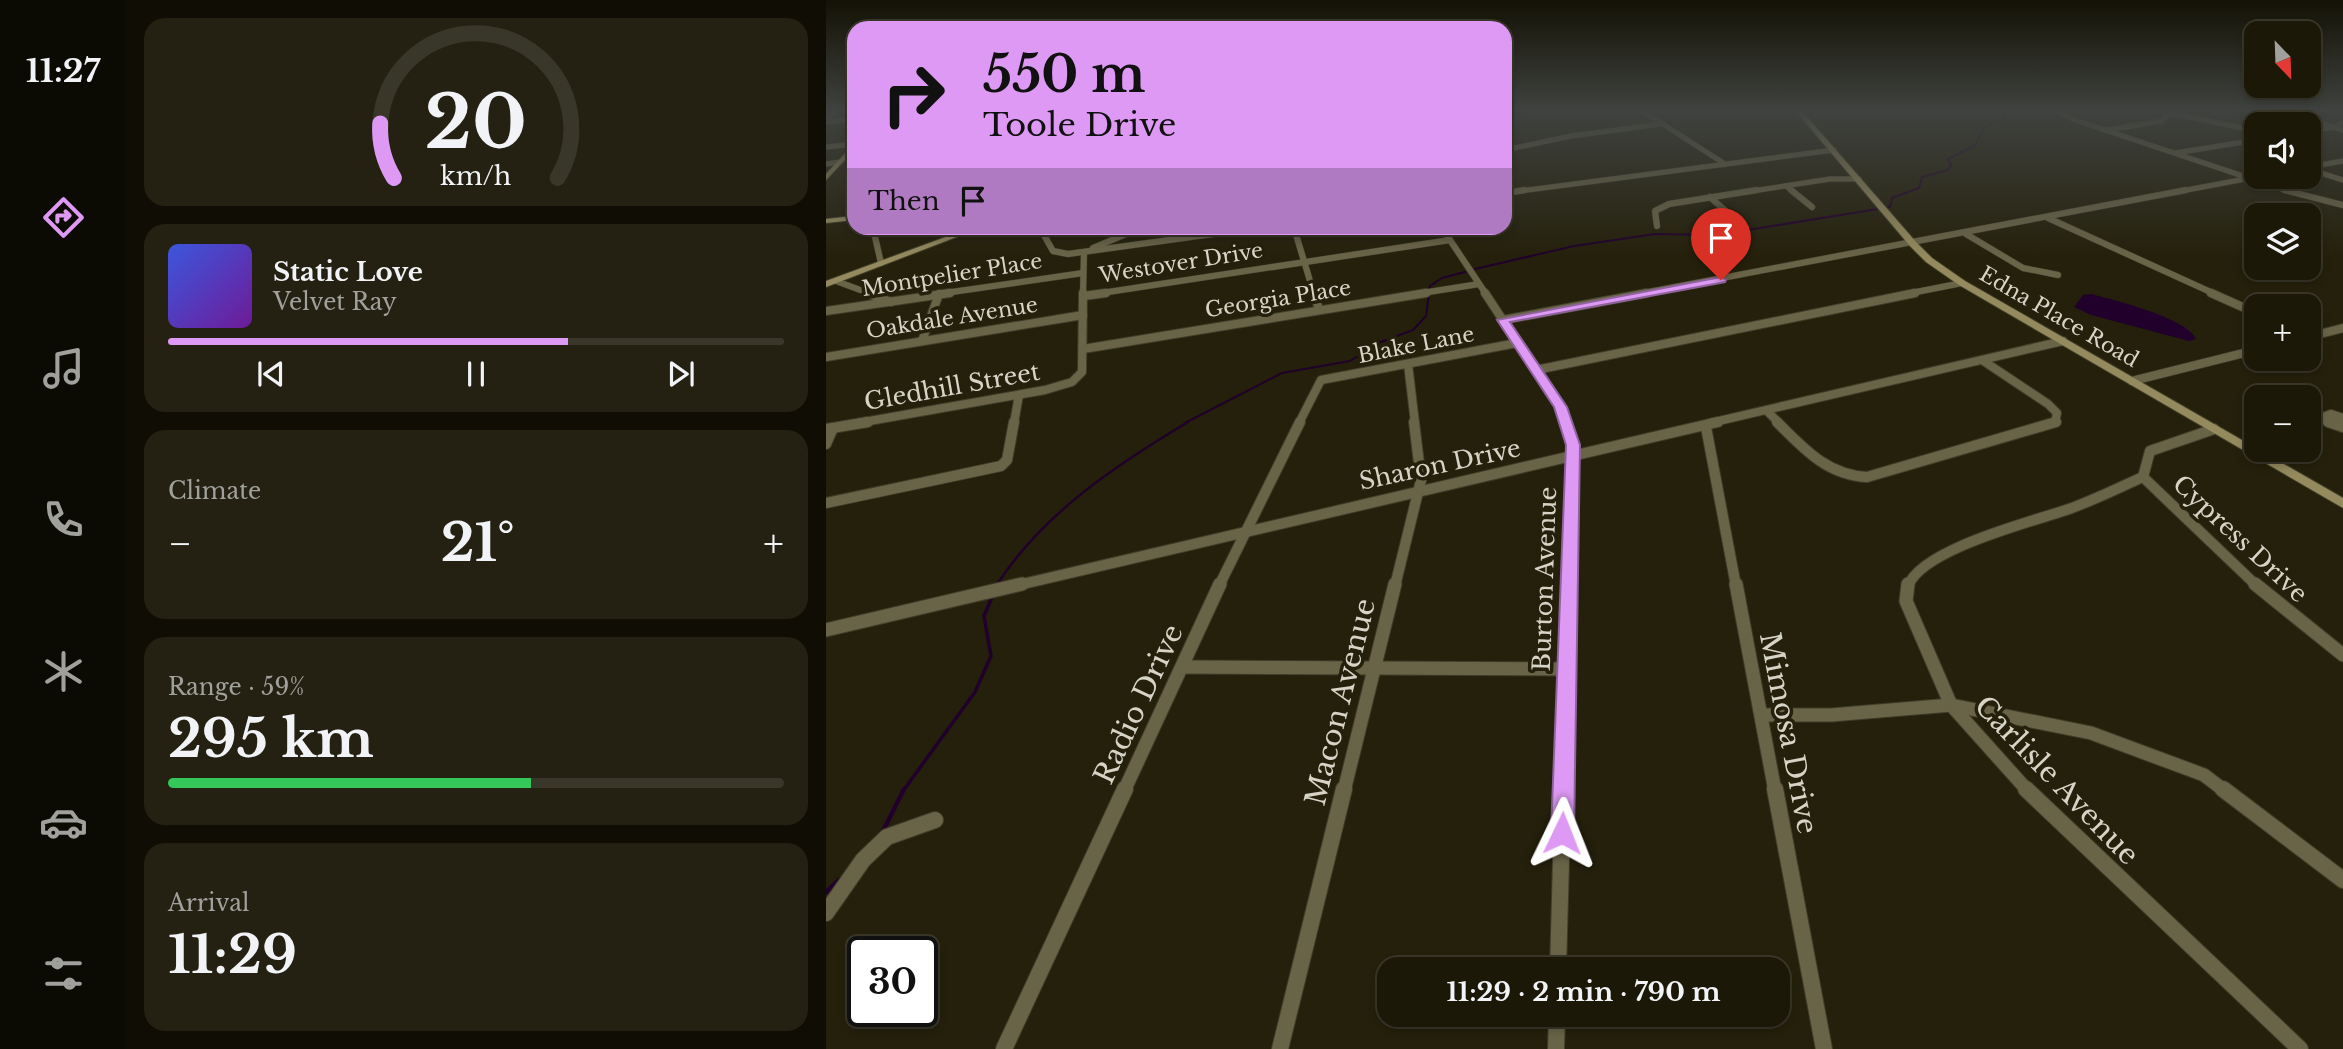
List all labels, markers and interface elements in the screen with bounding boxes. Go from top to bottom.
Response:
north arrow [2244,21,2320,98]
map controls [2244,21,2321,462]
text: 550 m [983,44,1146,105]
icon: right [868,49,959,140]
text: 11:27 [26,51,100,91]
text: 20 [425,77,527,168]
text: Toole Drive [983,105,1176,145]
button: sound [2244,112,2321,189]
text: km/h [441,161,511,192]
icon: arrive [954,182,992,220]
text: Then [868,185,940,217]
icon: directions [39,193,88,242]
button: layers [2244,203,2321,280]
pin [1691,208,1751,280]
icon: arrive [1702,219,1740,257]
street label: Westover Drive [1096,237,1265,289]
street label: Montpelier Place [860,248,1044,302]
text: Static Love [273,256,423,288]
street label: Edna Place Road [1975,261,2143,373]
street label: Georgia Place [1203,275,1353,323]
text: Velvet Ray [273,288,397,316]
street label: Oakdale Avenue [864,292,1040,344]
button: + [2244,294,2321,371]
street label: Blake Lane [1356,321,1476,369]
icon: music [39,344,88,393]
icon: previous [252,355,290,393]
icon: pause [457,355,495,393]
icon: next [662,355,700,393]
street label: Gledhill Street [862,357,1042,416]
button: − [2244,385,2321,462]
street label: Sharon Drive [1357,433,1523,496]
street label: Cypress Drive [2167,469,2314,608]
text: Climate [168,477,261,505]
street label: Burton Avenue [1527,486,1562,672]
icon: phone [39,495,88,544]
text: 21° [441,511,515,575]
text: − [168,520,192,567]
text: + [763,520,784,567]
street label: Macon Avenue [1298,595,1383,809]
street label: Radio Drive [1086,619,1191,790]
street label: Mimosa Drive [1752,629,1825,837]
icon: climate [39,647,88,696]
text: Range · 59% [168,673,305,701]
street label: Carlisle Avenue [1967,689,2146,872]
text: 295 km [168,707,374,771]
position arrow [1525,796,1599,870]
icon: car [39,798,88,847]
text: Arrival [168,889,249,917]
text: 11:29 [168,923,297,987]
speed limit sign: 30 [847,936,938,1027]
icon: filters [39,949,88,998]
text: 11:29 · 2 min · 790 m [1447,976,1720,1008]

